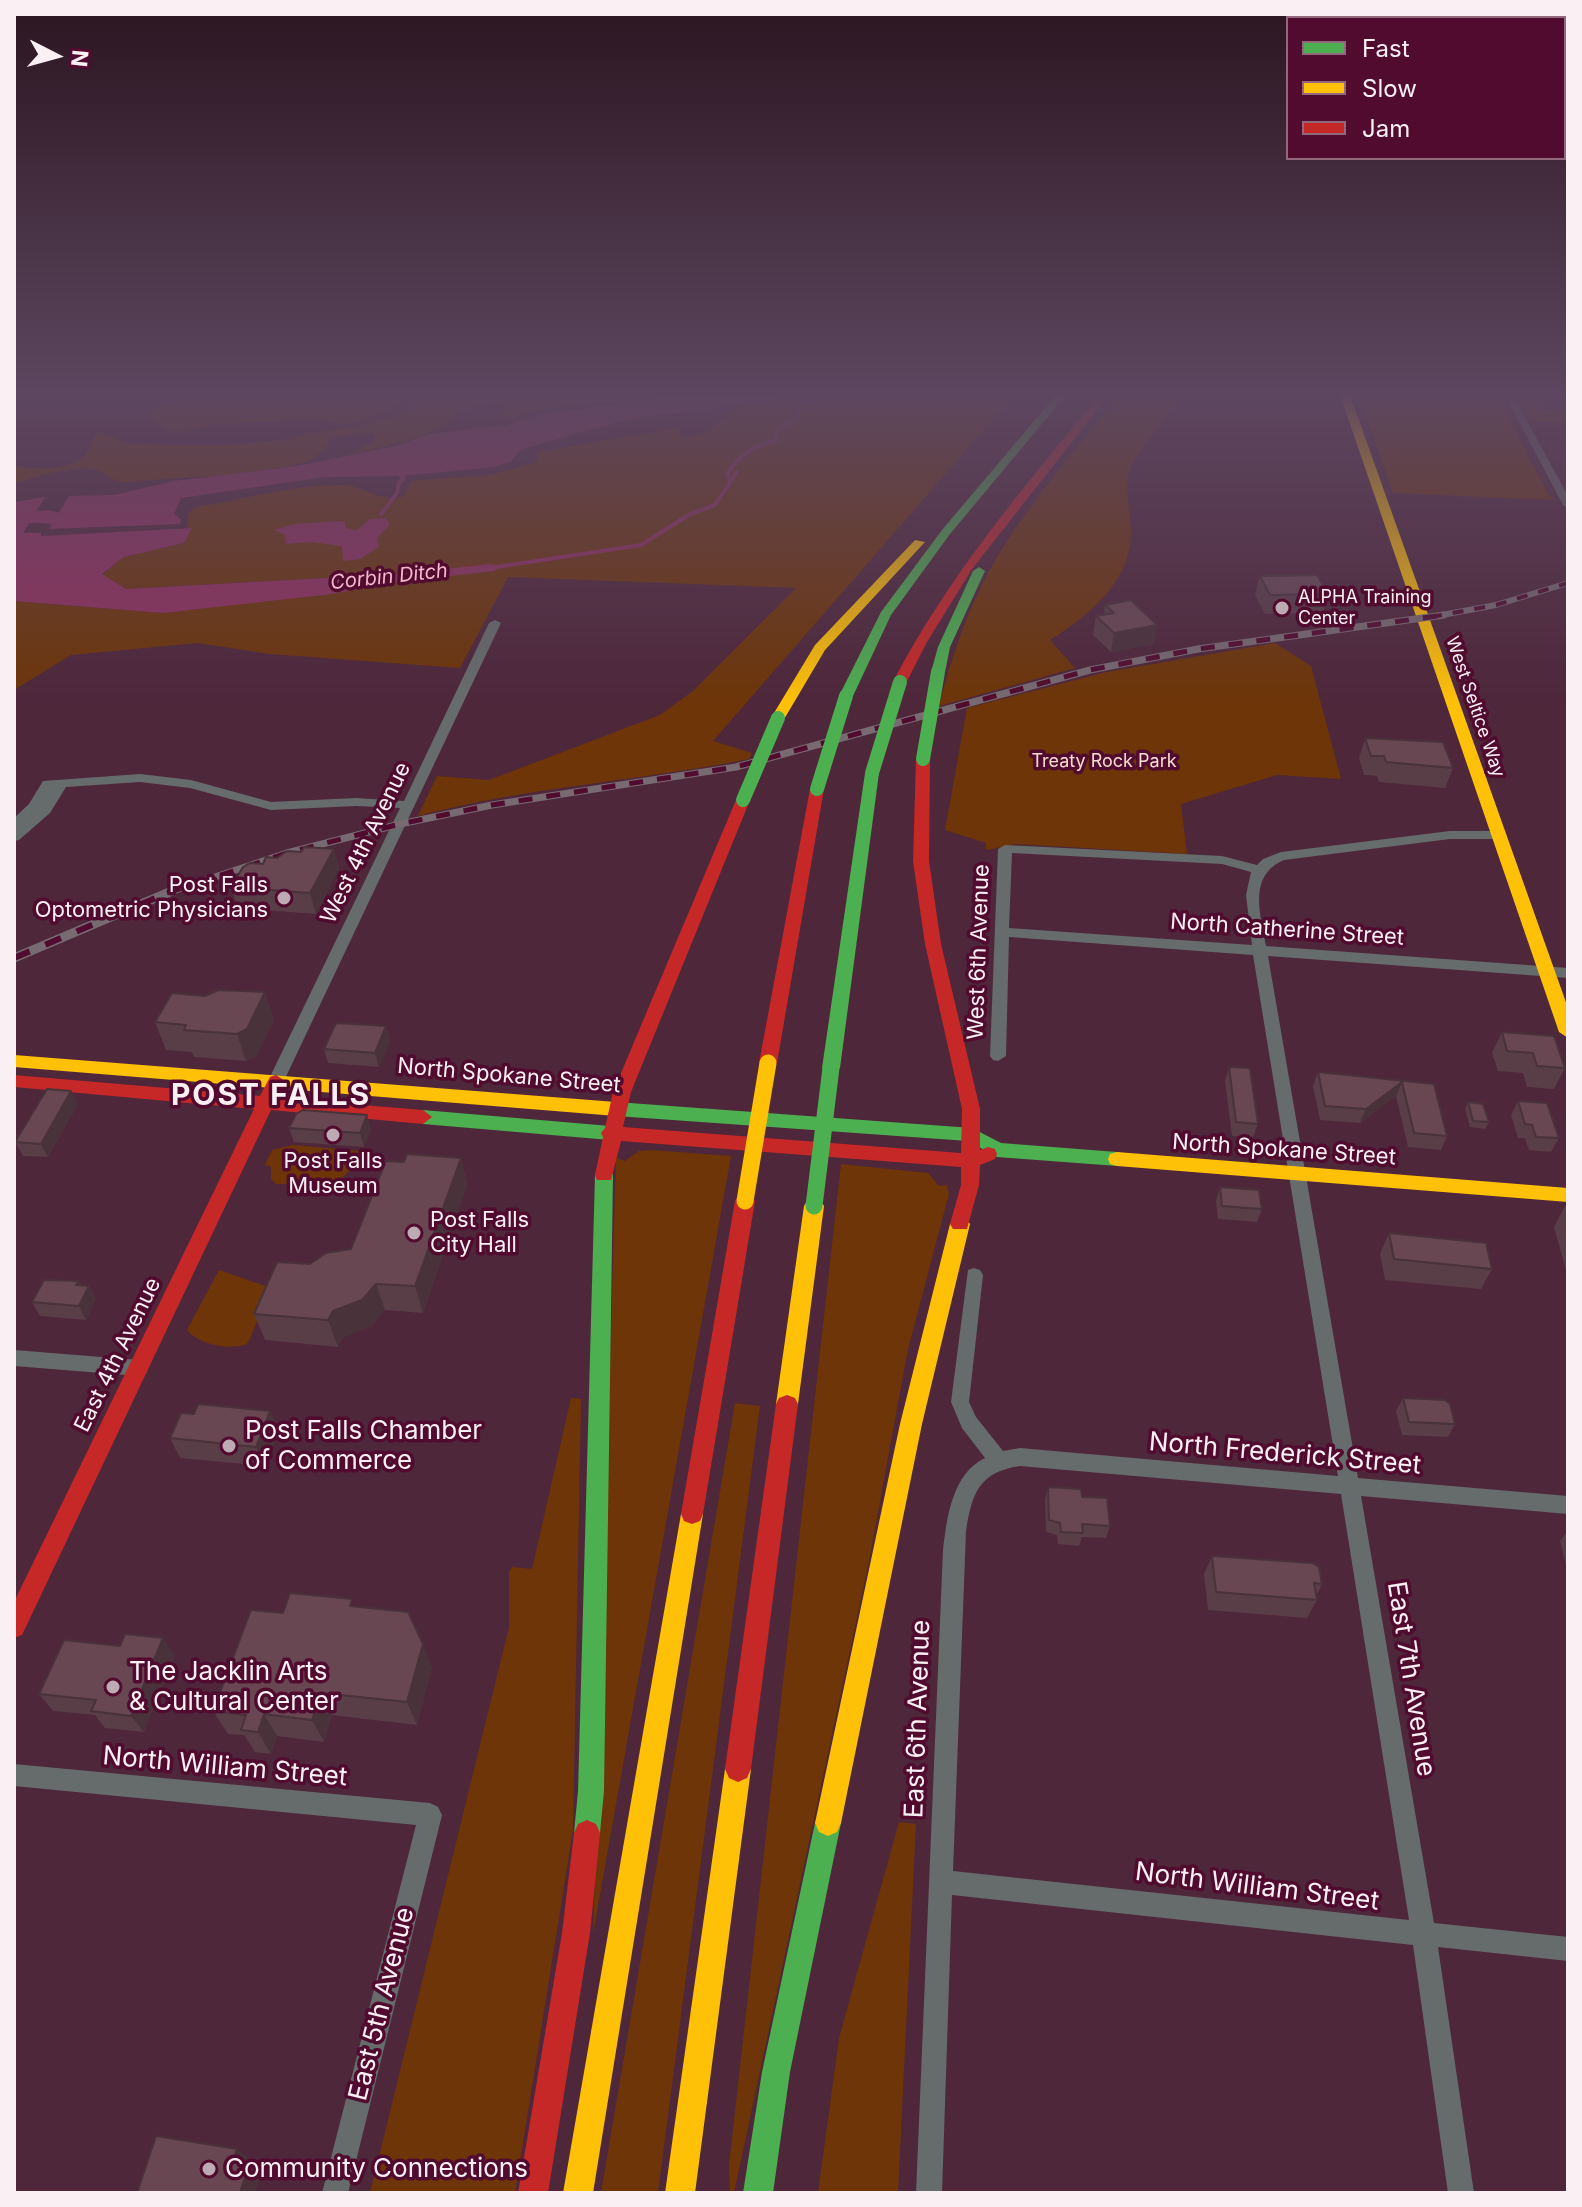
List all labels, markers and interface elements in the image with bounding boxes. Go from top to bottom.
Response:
north arrow [16,16,96,96]
legend [1286,16,1566,160]
text: Fast [1362,34,1410,63]
text: N [66,49,94,68]
text: Slow [1362,74,1417,103]
text: Jam [1362,114,1410,143]
water label: Corbin Ditch [329,559,449,595]
place label: ALPHA Training Center [1298,587,1431,630]
marker: ALPHA Training Center [1273,599,1291,617]
street label: West Seltice Way [1441,634,1509,780]
park label: Treaty Rock Park [1031,751,1177,773]
street label: West 4th Avenue [316,758,416,928]
street label: West 6th Avenue [963,864,995,1040]
place label: Post Falls Optometric Physicians [35,872,268,924]
marker: Post Falls Optometric Physicians [275,889,293,907]
street label: North Catherine Street [1169,909,1405,951]
street label: North Spokane Street [396,1053,622,1099]
district label: POST FALLS [171,1078,371,1114]
marker: Post Falls Museum [324,1126,342,1144]
street label: North Spokane Street [1171,1129,1397,1171]
place label: Post Falls Museum [283,1148,383,1200]
place label: Post Falls City Hall [430,1207,529,1258]
marker: Post Falls City Hall [405,1224,423,1242]
street label: East 4th Avenue [69,1274,167,1436]
place label: Post Falls Chamber of Commerce [245,1415,482,1476]
street label: North Frederick Street [1148,1427,1422,1481]
marker: Post Falls Chamber of Commerce [220,1437,238,1455]
street label: East 7th Avenue [1380,1579,1442,1779]
street label: East 6th Avenue [899,1619,937,1819]
place label: The Jacklin Arts & Cultural Center [129,1656,339,1718]
marker: The Jacklin Arts & Cultural Center [104,1678,122,1696]
street label: North William Street [101,1741,349,1793]
street label: North William Street [1133,1857,1381,1917]
street label: East 5th Avenue [343,1904,421,2104]
place label: Community Connections [225,2153,528,2185]
marker: Community Connections [200,2160,218,2178]

